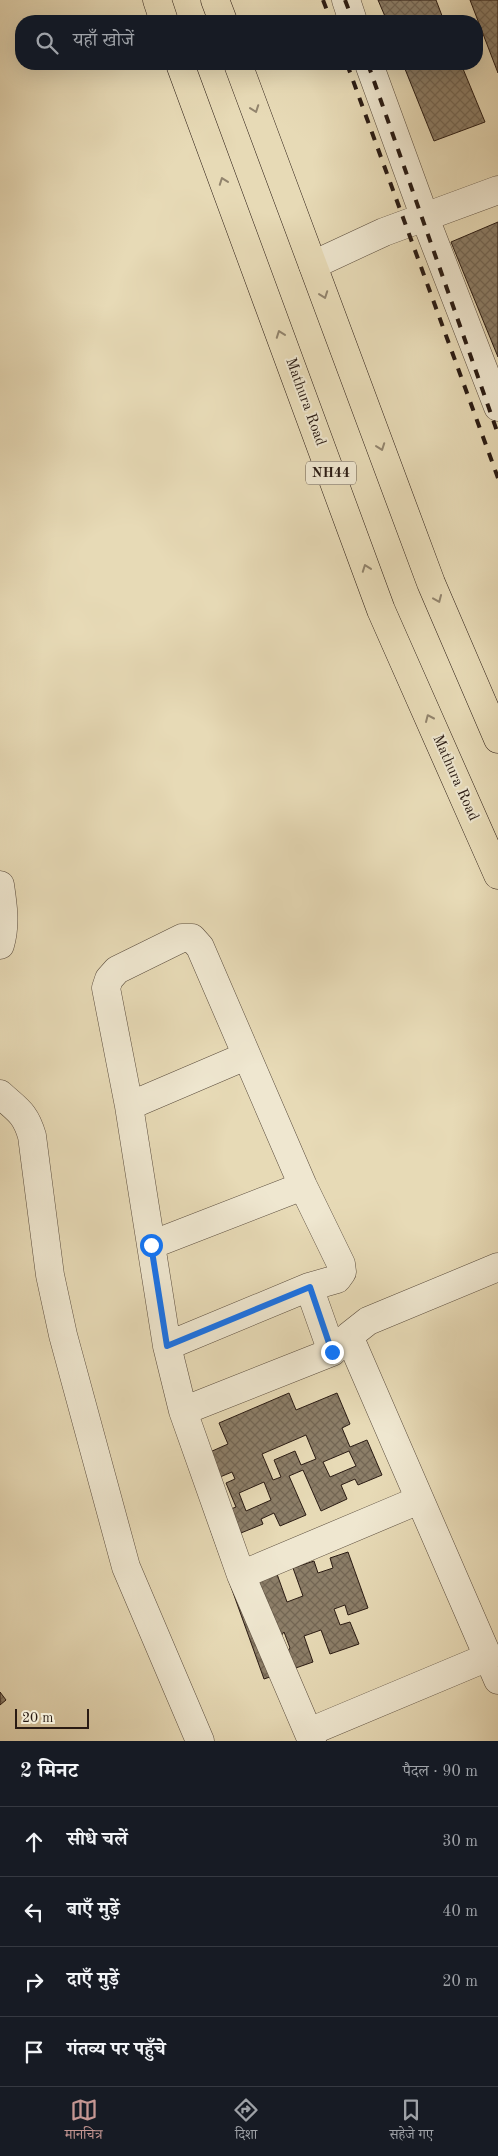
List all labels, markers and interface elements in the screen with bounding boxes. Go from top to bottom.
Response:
search box [15,15,483,70]
icon: search [33,29,61,57]
text: यहाँ खोजें [73,32,134,51]
one-way arrow [249,105,259,113]
one-way arrow [219,177,229,186]
one-way arrow [318,290,328,298]
one-way arrow [276,330,286,338]
street label: Mathura Road [282,356,328,448]
one-way arrow [375,442,385,451]
road number: NH44 [306,462,356,484]
one-way arrow [362,564,372,573]
one-way arrow [431,594,442,603]
one-way arrow [425,714,435,723]
street label: Mathura Road [429,733,481,823]
route start [140,1234,163,1257]
route end [321,1341,344,1364]
scale bar [15,1706,89,1729]
text: 20 m [22,1711,53,1725]
text: 2 मिनट [20,1761,78,1782]
text: पैदल · 90 m [403,1764,478,1780]
icon: ahead [20,1828,48,1856]
text: सीधे चलें [67,1831,127,1850]
text: 30 m [442,1834,478,1850]
icon: left [20,1898,48,1926]
text: बाएँ मुड़ें [67,1901,119,1920]
text: 40 m [442,1904,478,1920]
icon: right [20,1968,48,1996]
text: दाएँ मुड़ें [67,1971,119,1990]
text: 20 m [442,1974,478,1990]
icon: arrive [20,2038,48,2066]
text: गंतव्य पर पहुँचे [67,2041,166,2060]
tab: मानचित्र [65,2096,103,2148]
tab: दिशा [232,2096,260,2148]
tab: सहेजे गए [390,2096,433,2148]

